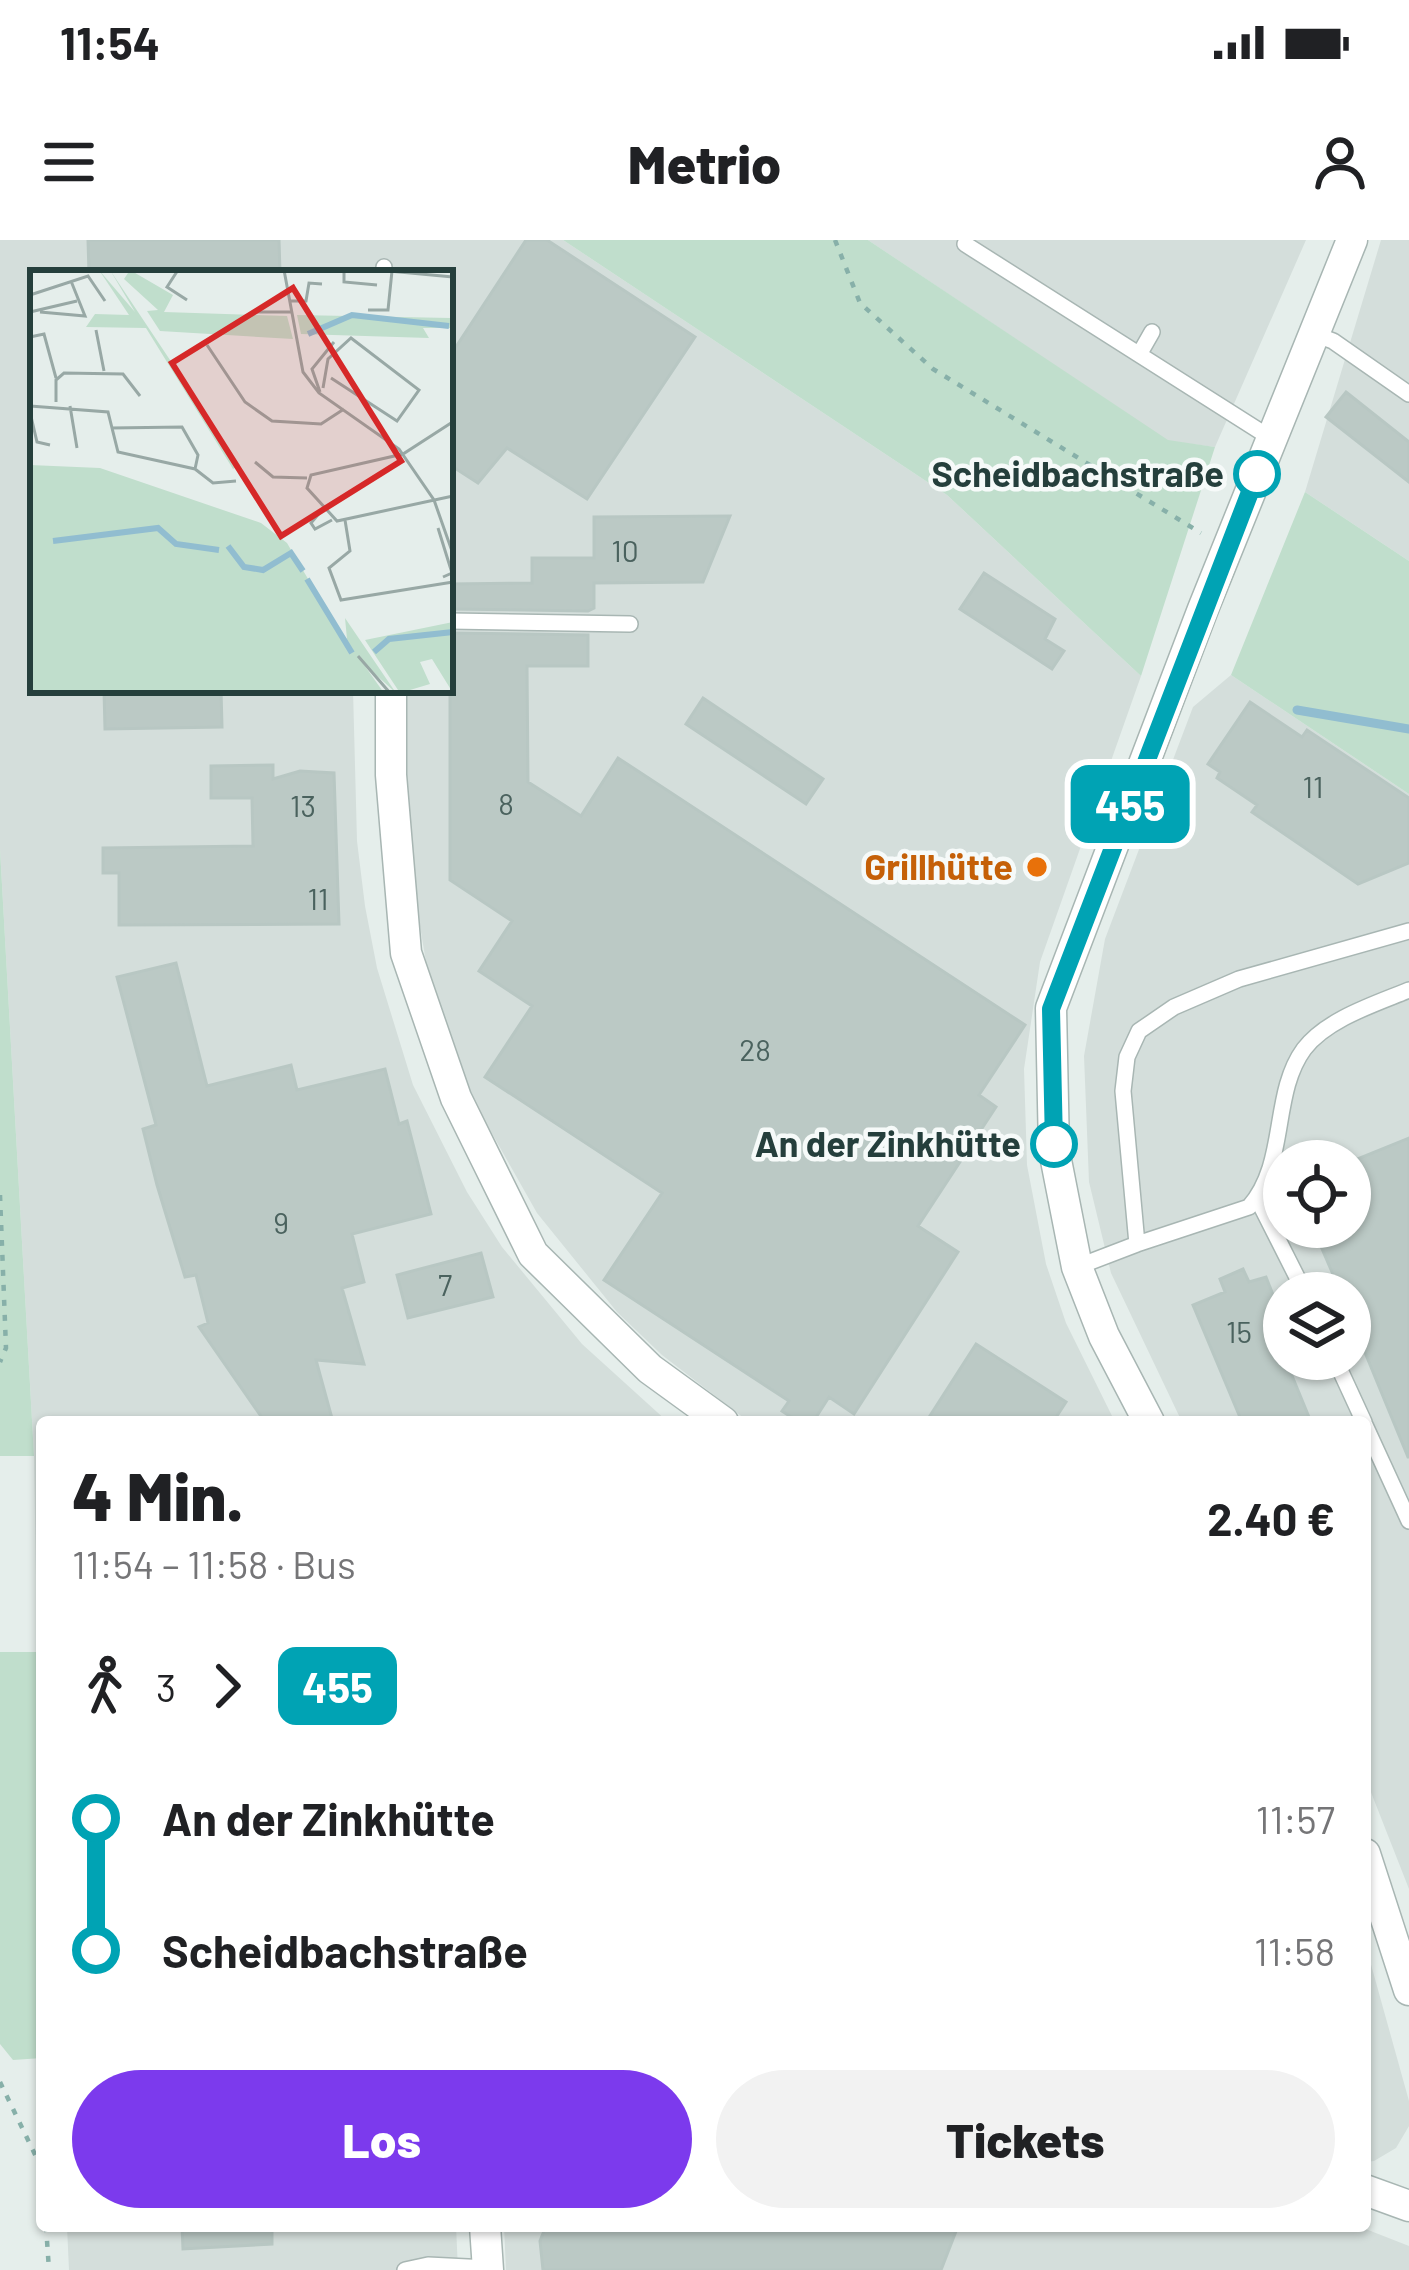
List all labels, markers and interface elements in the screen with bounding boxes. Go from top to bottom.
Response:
text: 11:54 [60,15,160,69]
icon: menu [36,129,102,195]
icon: person [1307,129,1373,195]
text: Metrio [628,130,781,195]
inset map [30,270,453,693]
place label: Scheidbachstraße [931,451,1224,494]
marker: Scheidbachstraße [1235,452,1279,496]
house number: 10 [611,532,639,568]
line badge: 455 [1061,765,1199,843]
house number: 11 [1302,768,1324,804]
text: 455 [1095,779,1165,829]
house number: 8 [498,785,514,821]
house number: 13 [290,787,316,823]
place label: Grillhütte [864,844,1013,887]
marker: Grillhütte [1024,854,1050,880]
house number: 11 [307,880,329,916]
house number: 28 [739,1031,771,1067]
place label: An der Zinkhütte [755,1121,1021,1164]
marker: An der Zinkhütte [1032,1122,1076,1166]
map controls [1263,1140,1371,1380]
button: locate [1263,1140,1371,1248]
house number: 9 [273,1204,289,1240]
house number: 7 [438,1266,452,1302]
button: layers [1263,1272,1371,1380]
house number: 15 [1226,1313,1252,1349]
text: 4 Min. [72,1455,244,1534]
text: 2.40 € [1207,1491,1335,1545]
text: 11:54 – 11:58 · Bus [72,1540,356,1587]
icon: walk [72,1653,138,1719]
icon: forward [194,1653,260,1719]
text: 455 [302,1661,373,1711]
text: 3 [156,1663,176,1710]
text: An der Zinkhütte [162,1791,495,1845]
text: 11:57 [1256,1795,1335,1842]
text: Scheidbachstraße [162,1923,528,1977]
text: 11:58 [1254,1927,1335,1974]
button: Los [72,2070,692,2208]
button: Tickets [716,2070,1335,2208]

